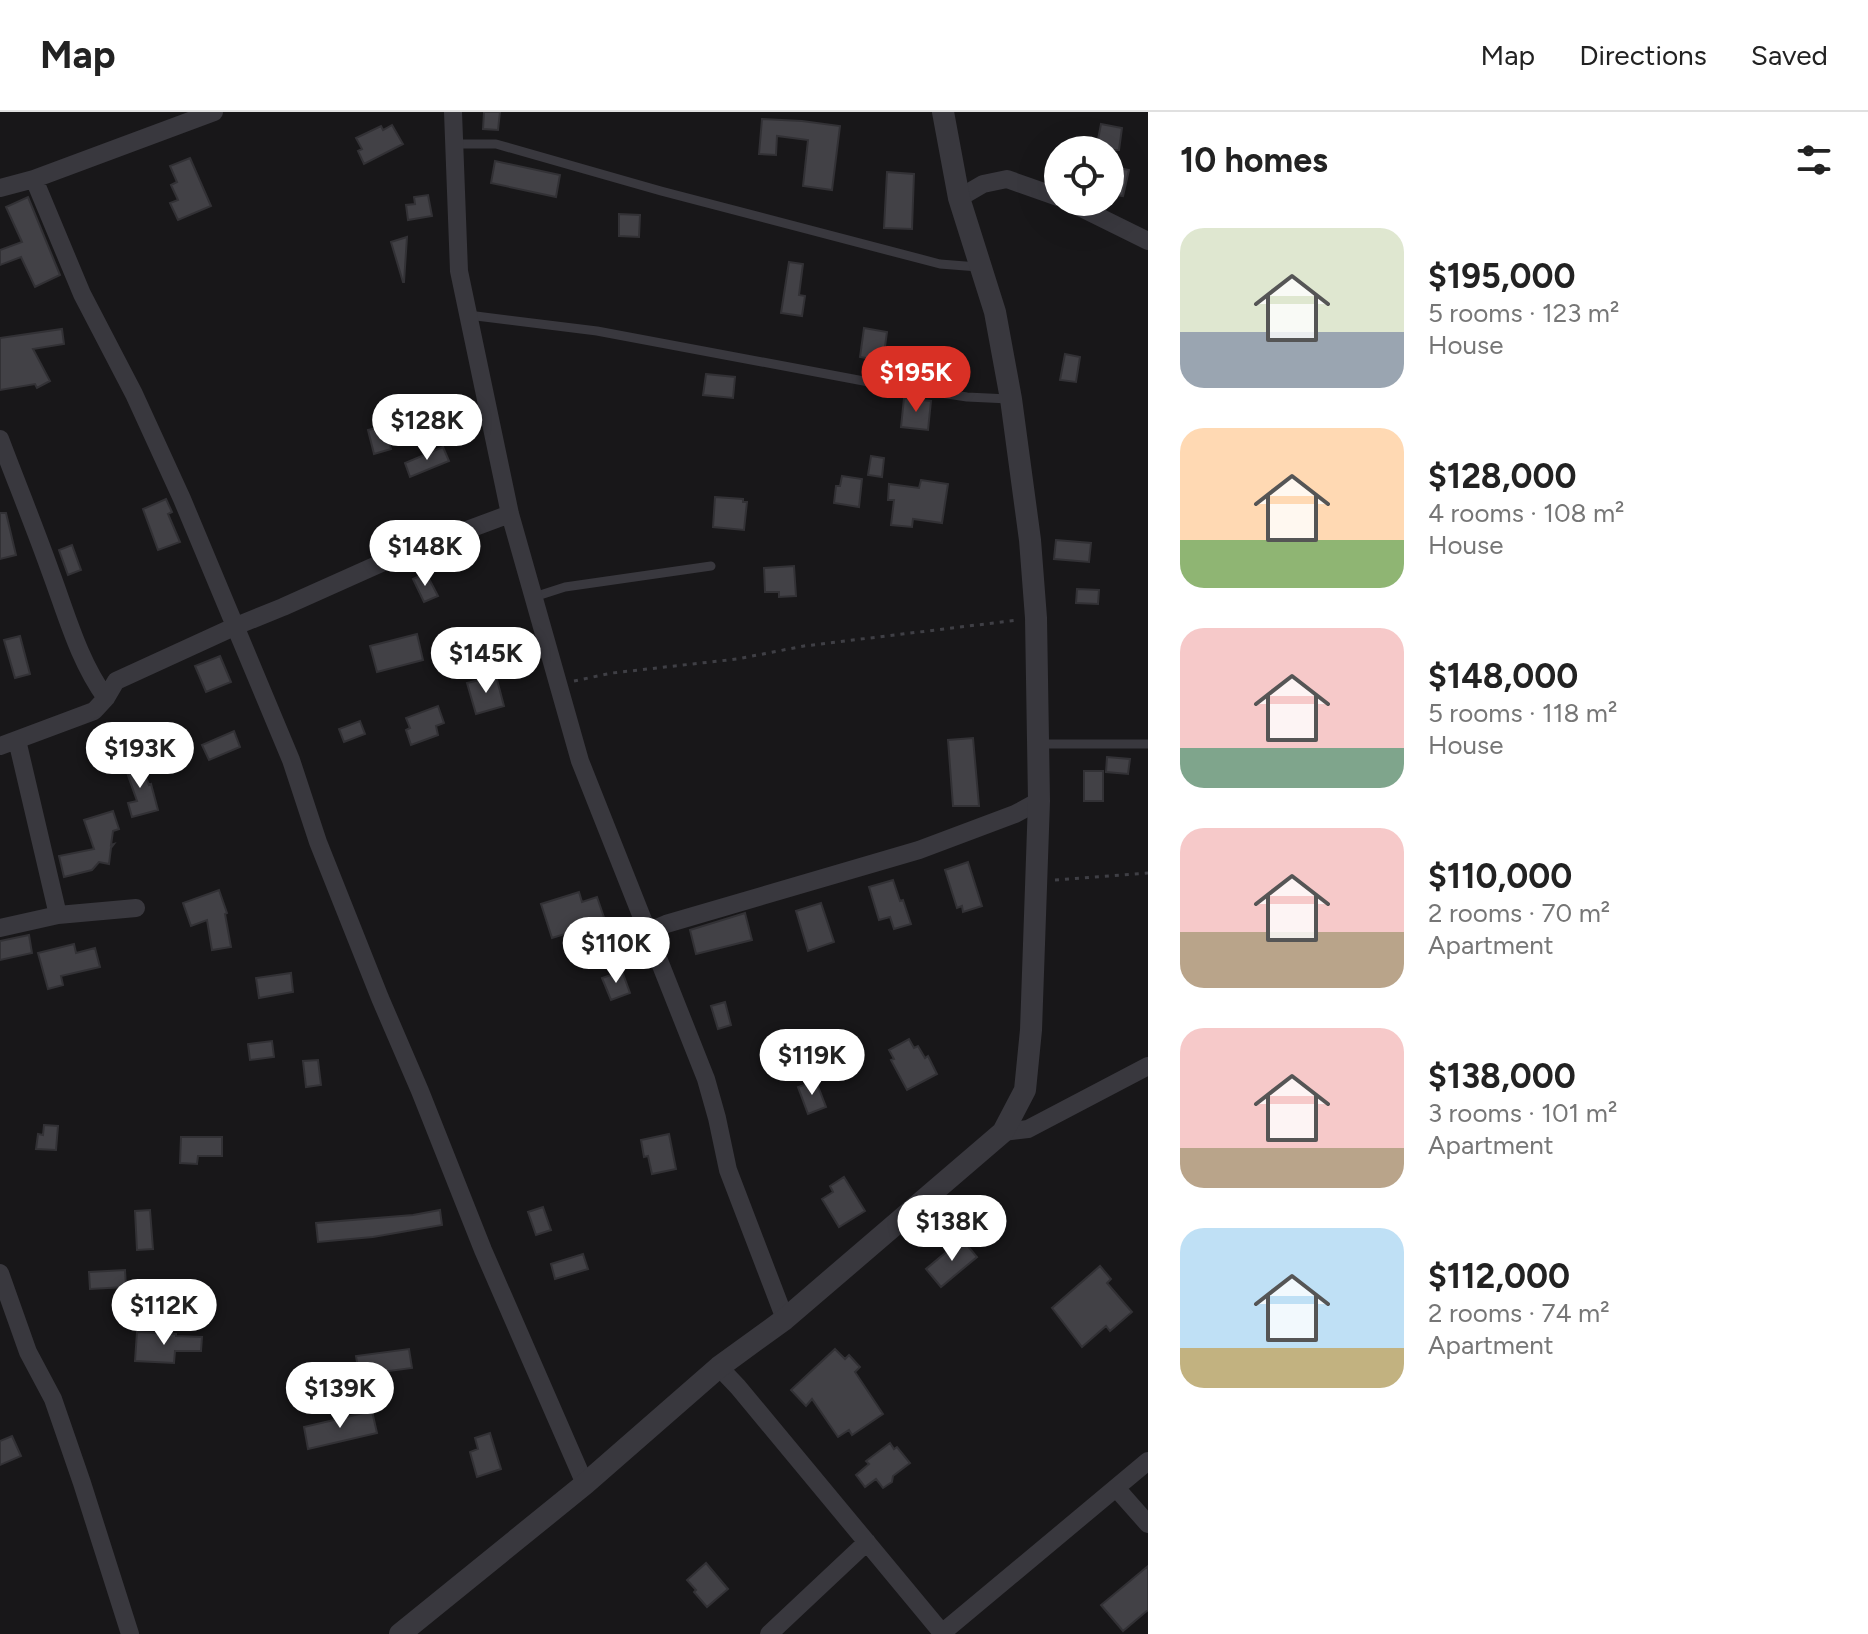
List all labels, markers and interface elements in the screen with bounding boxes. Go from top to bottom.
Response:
text: Map [40,32,116,78]
text: Map [1481,38,1535,72]
text: Directions [1579,38,1707,72]
text: Saved [1751,38,1828,72]
map controls [1044,136,1124,216]
button: locate [1044,136,1124,216]
icon: filters [1792,138,1836,182]
text: 10 homes [1180,140,1328,181]
text: $195,000 [1428,256,1576,297]
icon: home [1244,260,1340,356]
text: 5 rooms · 123 m² [1428,297,1619,329]
text: House [1428,329,1503,361]
pin: $195K [860,346,972,414]
text: $195K [880,356,952,388]
pin: $128K [371,394,483,462]
text: $128K [390,404,464,436]
text: $128,000 [1428,456,1577,497]
icon: home [1244,460,1340,556]
text: 4 rooms · 108 m² [1428,497,1625,529]
pin: $148K [369,520,481,588]
text: House [1428,529,1503,561]
text: $148K [387,530,463,562]
pin: $145K [430,627,542,695]
text: $145K [449,637,523,669]
text: $148,000 [1428,656,1578,697]
icon: home [1244,660,1340,756]
text: 5 rooms · 118 m² [1428,697,1617,729]
pin: $193K [84,722,196,790]
text: House [1428,729,1503,761]
text: $193K [104,732,176,764]
text: $110,000 [1428,856,1572,897]
icon: home [1244,860,1340,956]
text: 2 rooms · 70 m² [1428,897,1610,929]
pin: $110K [560,917,672,985]
text: $110K [581,927,651,959]
text: Apartment [1428,929,1554,961]
pin: $119K [756,1029,868,1097]
text: $119K [778,1039,846,1071]
text: $138,000 [1428,1056,1576,1097]
icon: home [1244,1060,1340,1156]
text: 3 rooms · 101 m² [1428,1097,1617,1129]
text: Apartment [1428,1129,1554,1161]
pin: $138K [896,1195,1008,1263]
text: $138K [915,1205,989,1237]
text: $112,000 [1428,1256,1570,1297]
icon: home [1244,1260,1340,1356]
pin: $112K [108,1279,220,1347]
text: $112K [130,1289,198,1321]
text: 2 rooms · 74 m² [1428,1297,1610,1329]
text: Apartment [1428,1329,1554,1361]
pin: $139K [284,1362,396,1430]
text: $139K [304,1372,376,1404]

